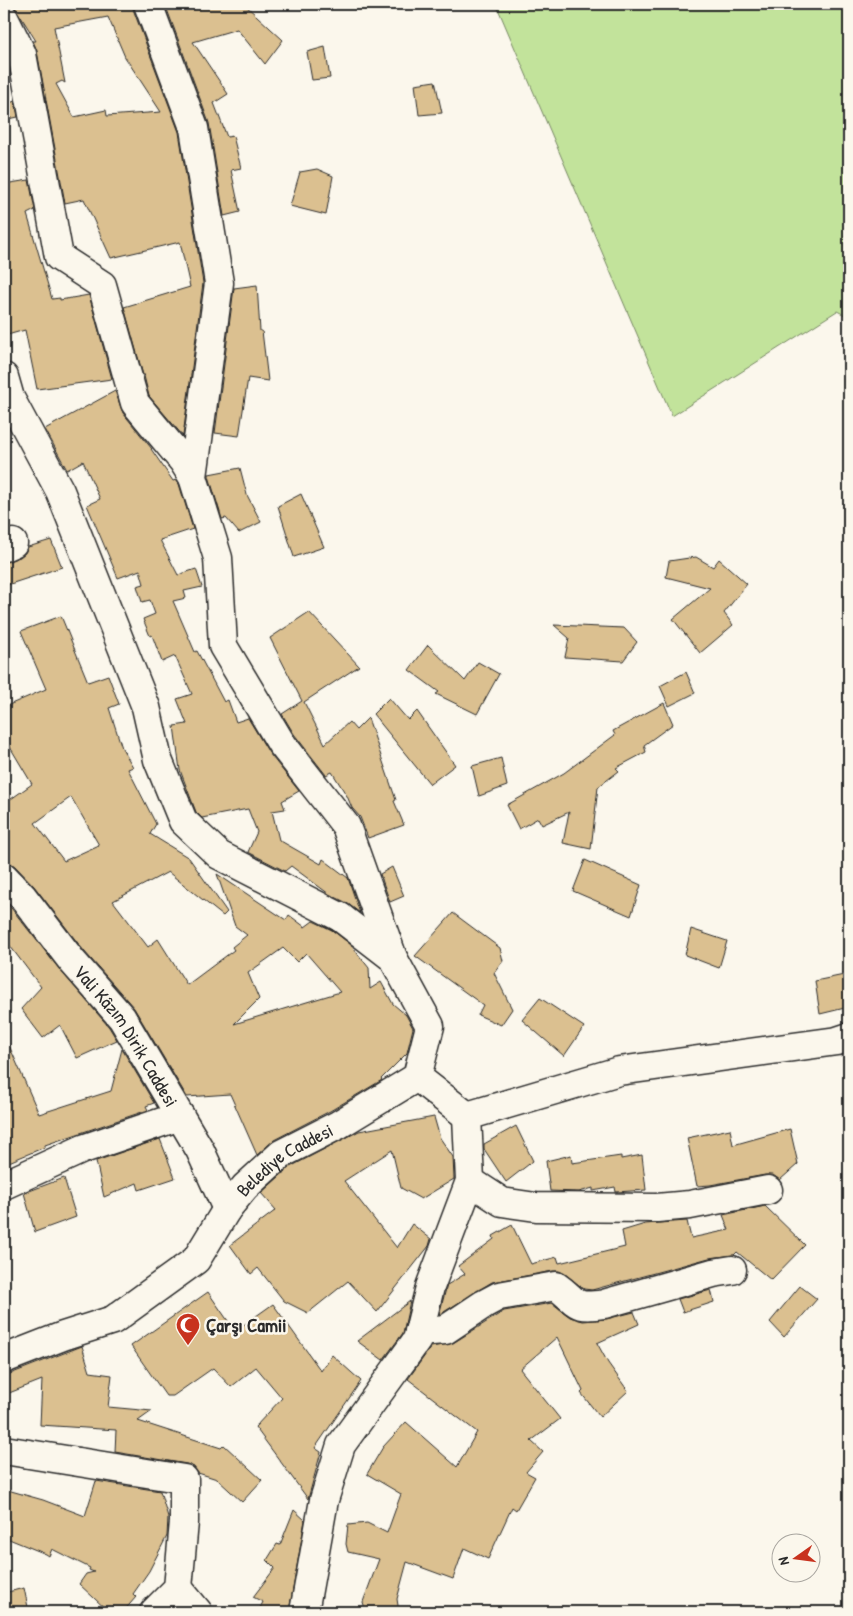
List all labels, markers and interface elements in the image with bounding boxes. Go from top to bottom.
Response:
street label: Vali Kâzım Dirik Caddesi [68,959,185,1112]
street label: Belediye Caddesi [230,1117,337,1201]
mosque icon: Çarşı Camii [175,1312,201,1346]
place label: Çarşı Camii [206,1312,286,1338]
north arrow [770,1534,820,1584]
text: N [773,1555,793,1567]

